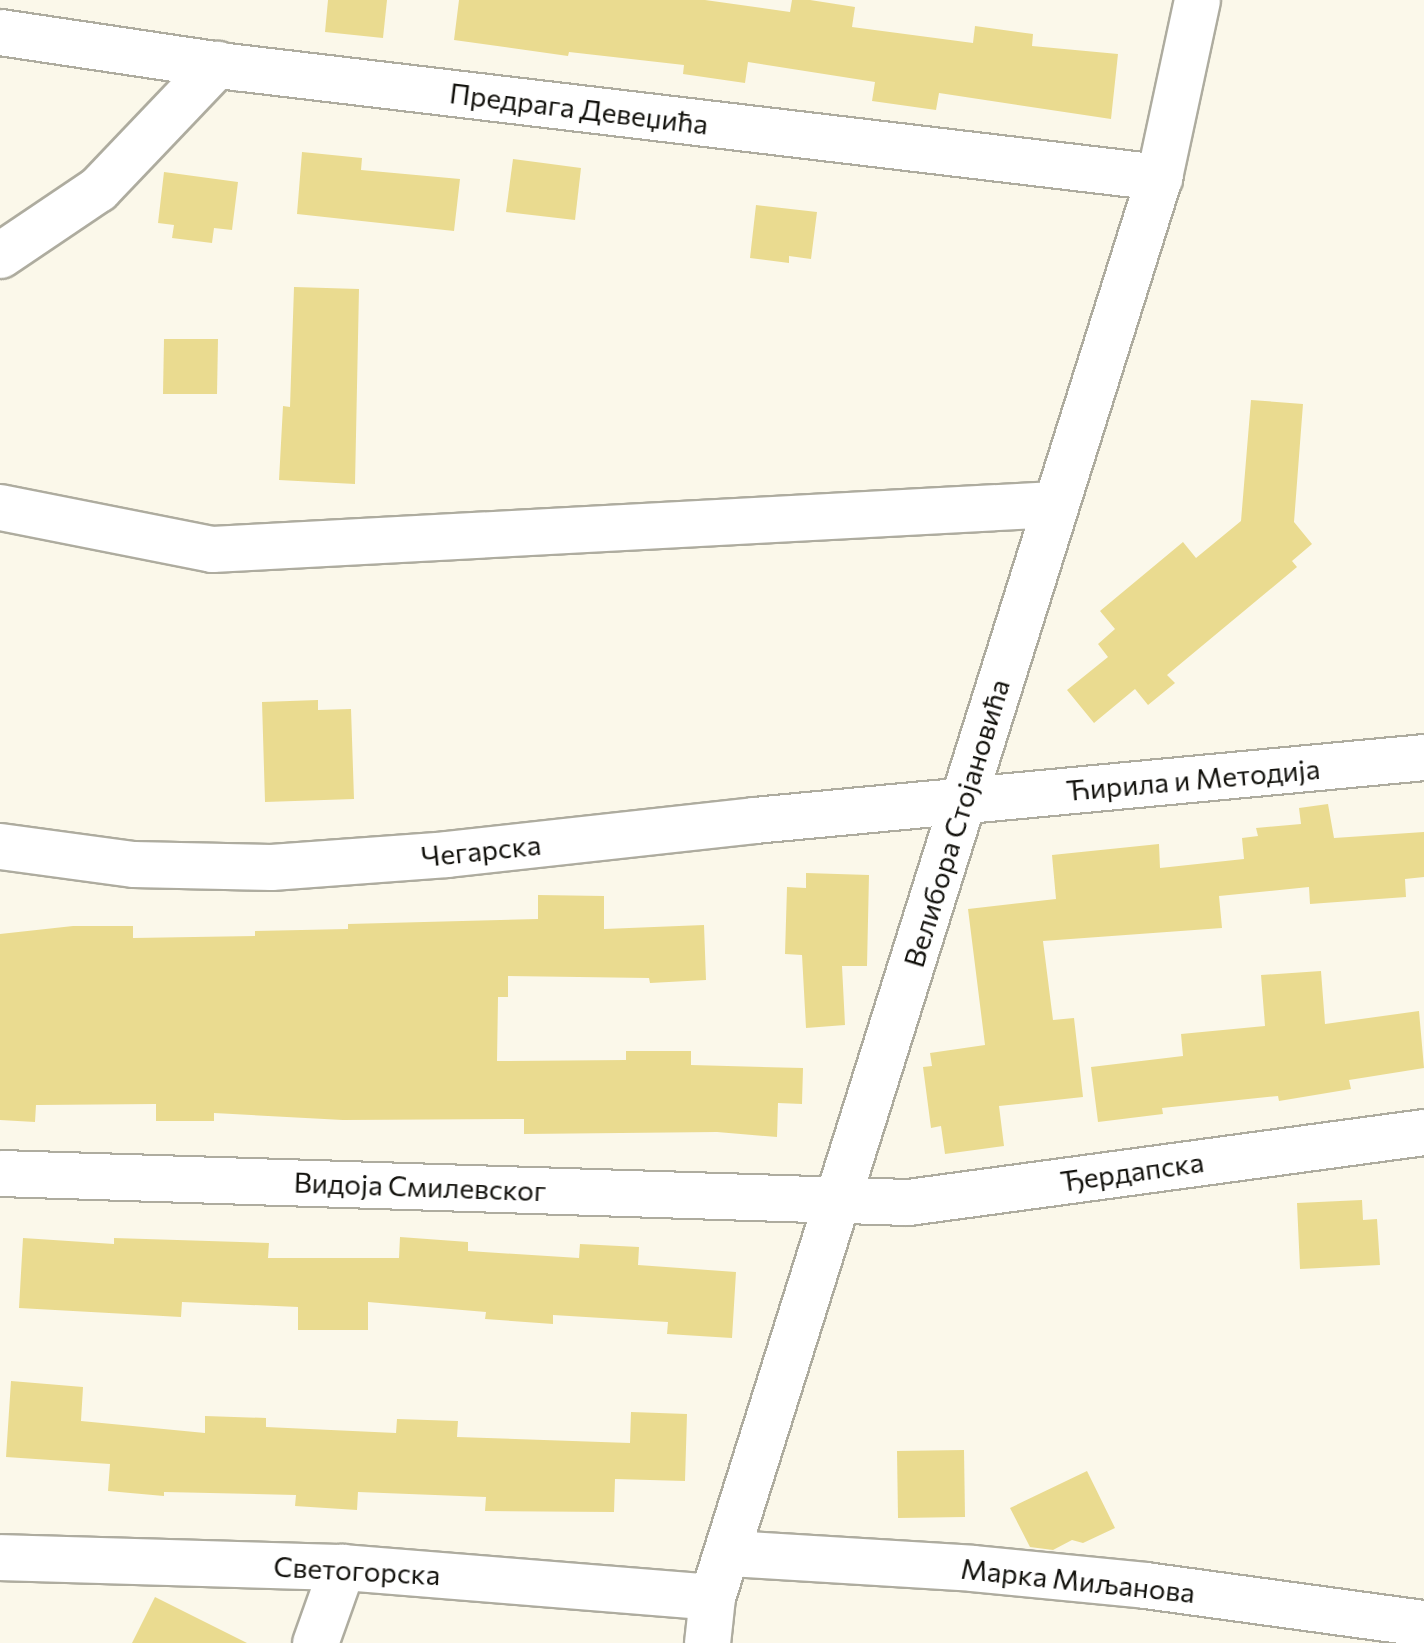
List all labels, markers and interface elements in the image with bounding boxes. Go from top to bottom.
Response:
street label: Предрага Девеџића [448,75,710,141]
street label: Велибора Стојановића [896,675,1016,971]
street label: Ћирила и Методија [1065,751,1321,807]
street label: Чегарска [419,827,543,873]
street label: Ђердапска [1058,1144,1206,1198]
street label: Видоја Смилевског [293,1165,547,1207]
street label: Светогорска [273,1549,441,1591]
street label: Марка Миљанова [959,1551,1197,1609]

